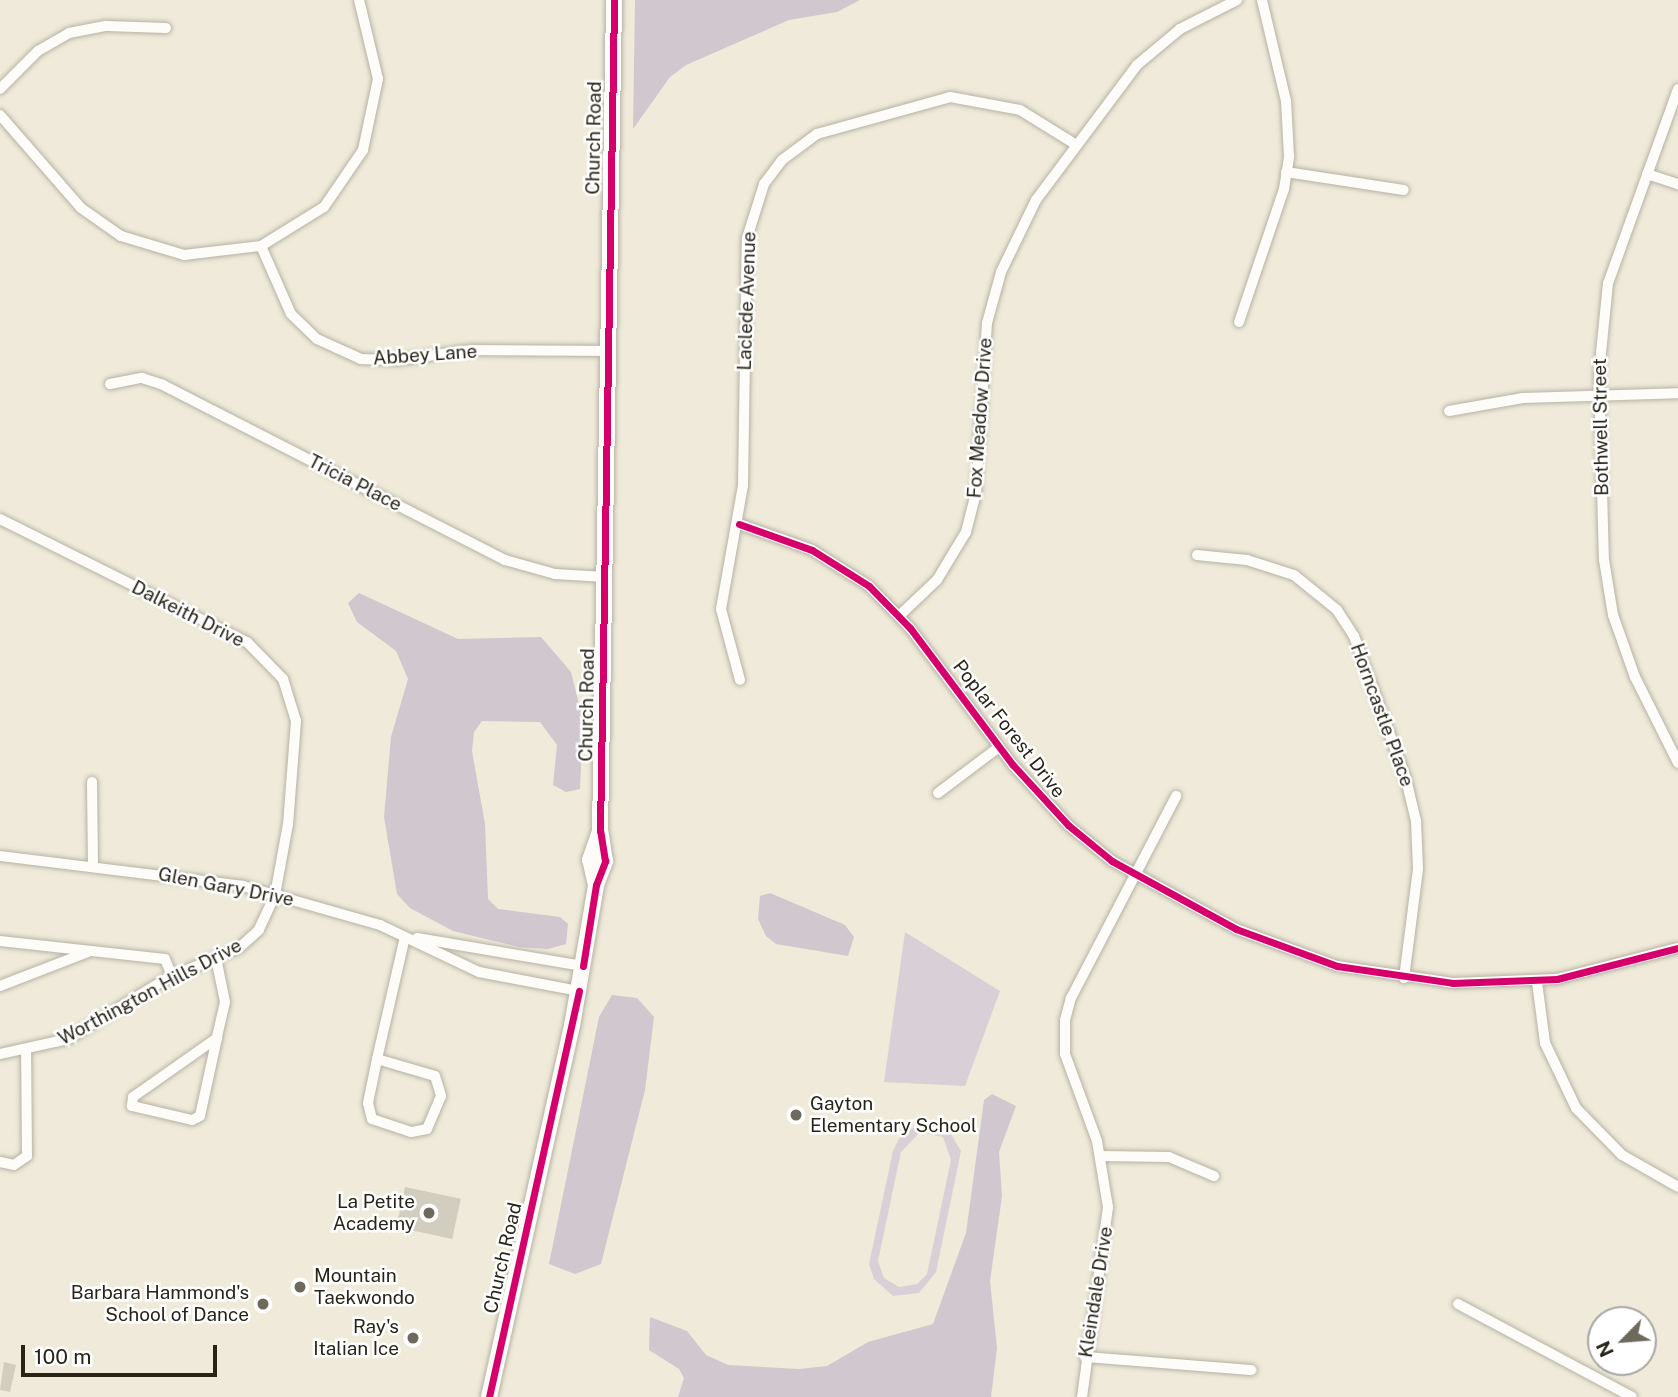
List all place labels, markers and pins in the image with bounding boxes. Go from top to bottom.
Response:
place label: Gayton Elementary School [810,1093,977,1137]
marker: Gayton Elementary School [788,1107,804,1123]
place label: La Petite Academy [333,1191,415,1235]
marker: La Petite Academy [421,1205,437,1221]
place label: Mountain Taekwondo [314,1265,415,1309]
marker: Mountain Taekwondo [292,1279,308,1295]
place label: Barbara Hammond's School of Dance [71,1282,249,1326]
marker: Barbara Hammond's School of Dance [255,1296,271,1312]
place label: Ray's Italian Ice [313,1316,399,1360]
marker: Ray's Italian Ice [405,1330,421,1346]

